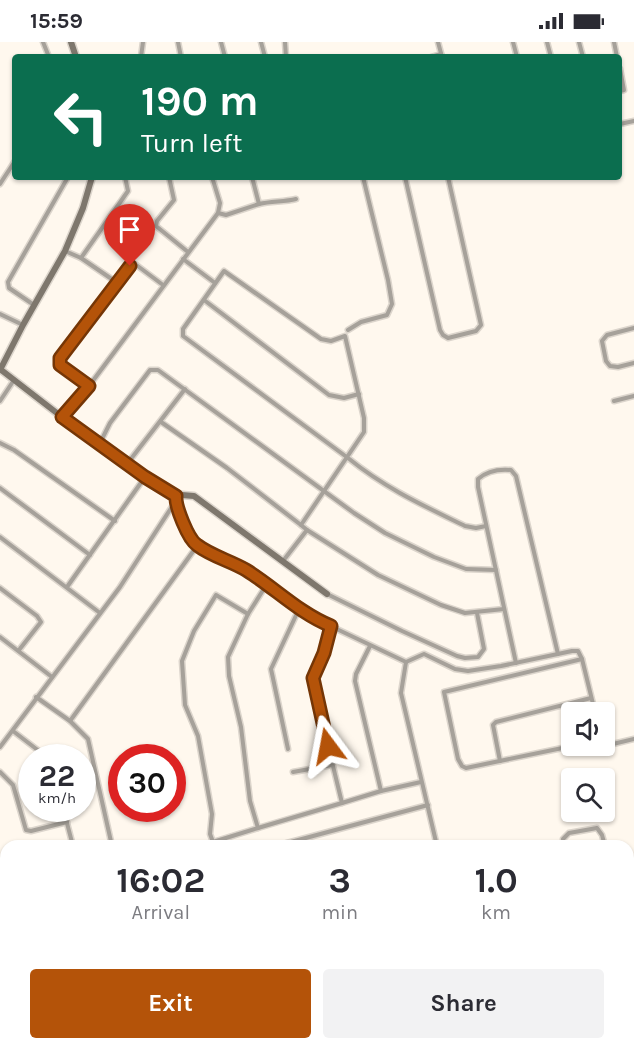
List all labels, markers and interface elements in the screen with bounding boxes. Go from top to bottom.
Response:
text: 15:59 [30,8,83,34]
text: 190 m [141,76,259,126]
icon: left [42,78,120,156]
text: Turn left [141,127,242,159]
pin [104,204,155,266]
icon: arrive [113,213,146,246]
map controls [561,702,615,822]
button: sound [561,702,615,756]
position arrow [296,714,360,778]
speed limit sign: 30 [108,744,186,822]
text: 22 [39,758,75,794]
button: search [561,768,615,822]
text: km/h [38,789,76,807]
text: 16:02 [116,859,205,901]
text: 3 [329,859,351,901]
text: 1.0 [474,859,518,901]
text: Arrival [131,901,190,924]
text: min [321,901,358,924]
text: km [481,901,511,924]
button: Exit [30,969,311,1038]
button: Share [323,969,604,1038]

